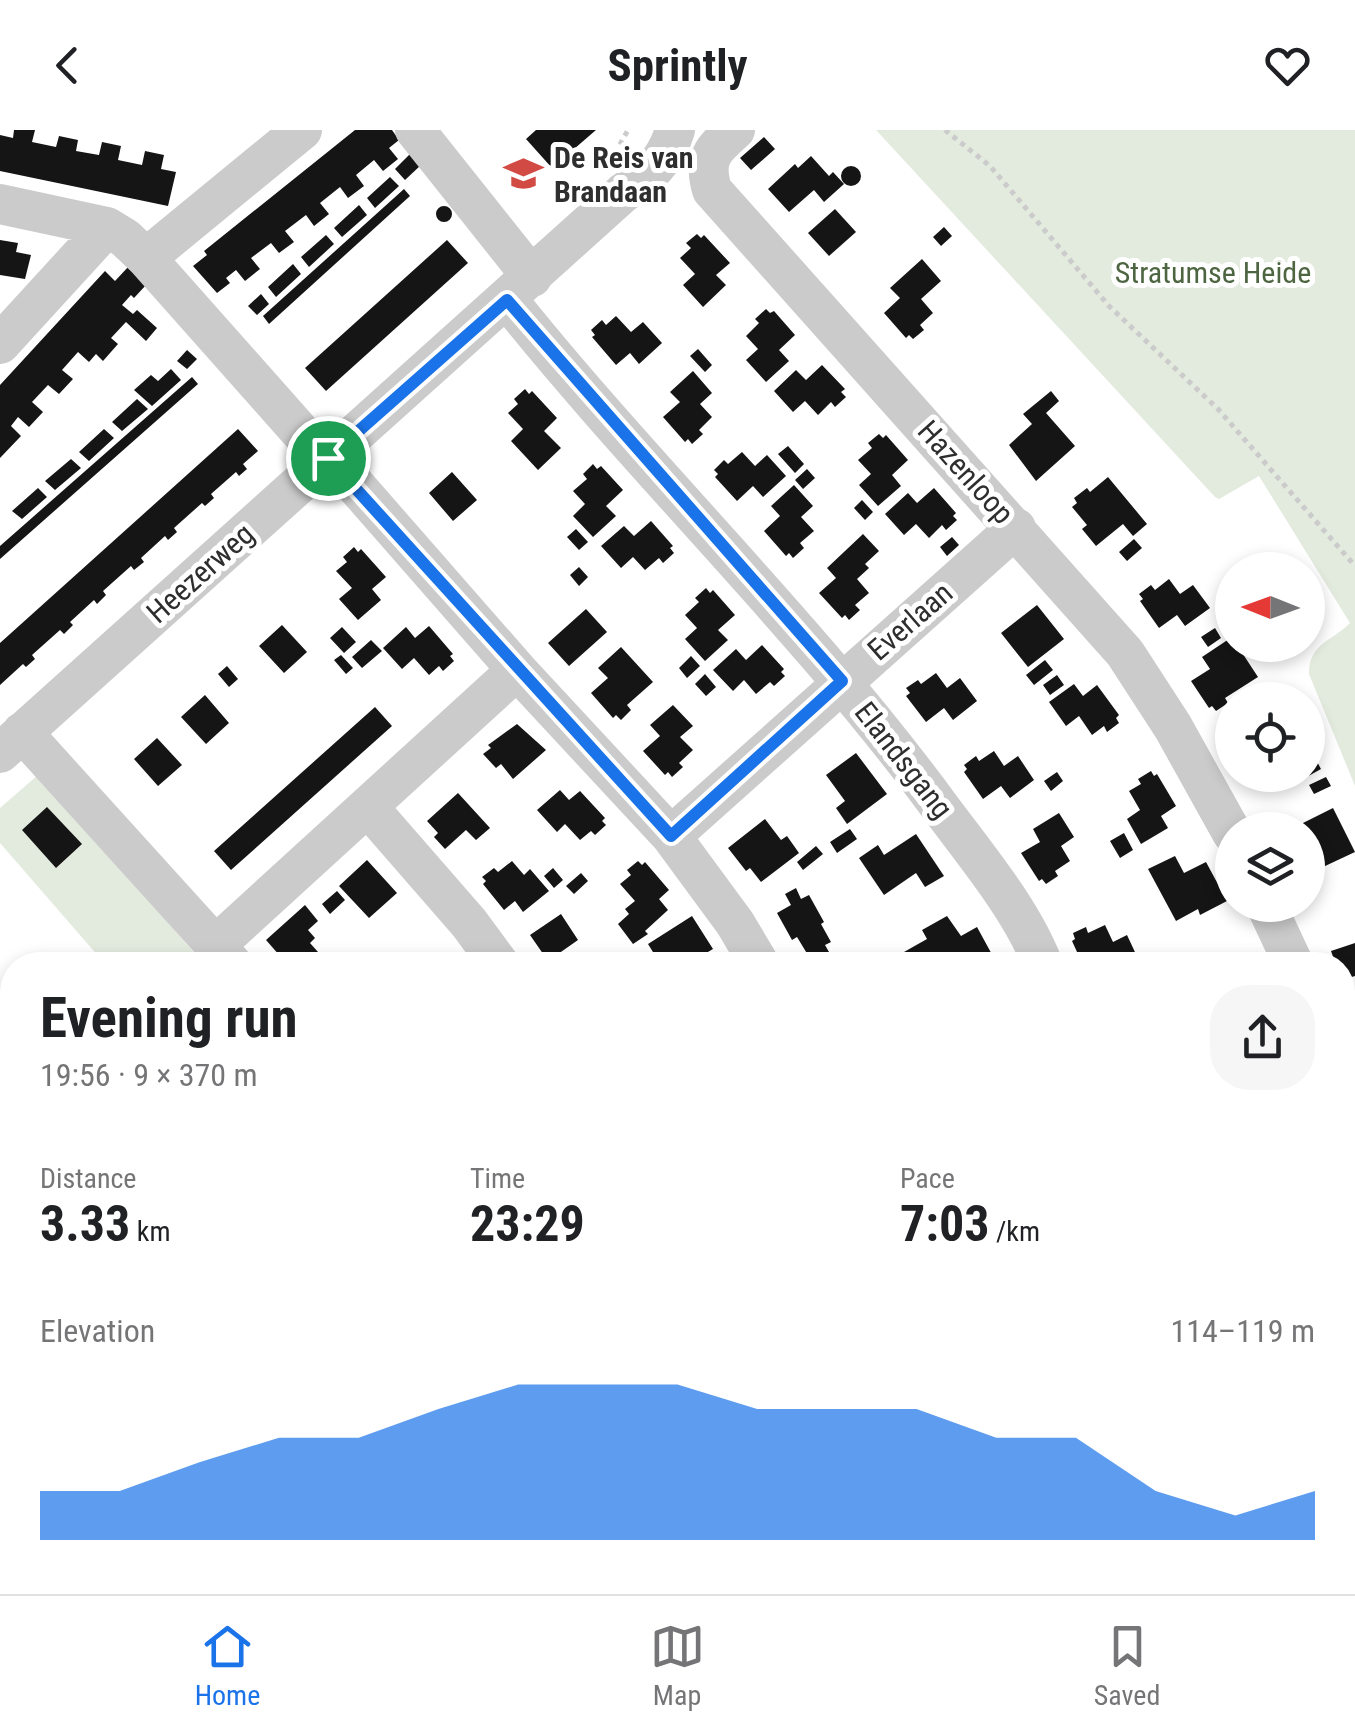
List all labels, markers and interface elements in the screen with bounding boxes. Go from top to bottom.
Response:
icon: back [40,38,95,93]
icon: heart [1260,38,1315,93]
text: Sprintly [607,39,748,92]
place label: De Reis van Brandaan [554,140,693,209]
school or university icon: De Reis van Brandaan [503,153,545,195]
park label: Stratumse Heide [1115,255,1311,290]
street label: Hazenloop [911,413,1021,531]
pin [286,416,371,501]
icon: arrive [301,431,356,486]
street label: Heezerweg [139,516,261,630]
north arrow [1215,552,1325,662]
map controls [1215,552,1325,922]
street label: Everlaan [861,575,959,667]
button: locate [1215,682,1325,792]
street label: Elandsgang [848,695,960,825]
button: layers [1215,812,1325,922]
button: share [1210,985,1315,1090]
text: Evening run [40,986,298,1050]
text: 19:56 · 9 × 370 m [40,1056,258,1094]
text: Distance [40,1162,137,1195]
text: Time [470,1162,525,1195]
text: Pace [900,1162,955,1195]
text: 3.33 [40,1195,130,1253]
text: 23:29 [470,1195,585,1253]
text: 7:03 [900,1195,989,1253]
text: km [130,1215,170,1248]
text: /km [989,1215,1040,1248]
text: Elevation [40,1312,155,1350]
text: 114–119 m [1170,1312,1315,1350]
tab: Home [195,1619,260,1712]
tab: Map [650,1619,705,1712]
tab: Saved [1094,1619,1160,1712]

